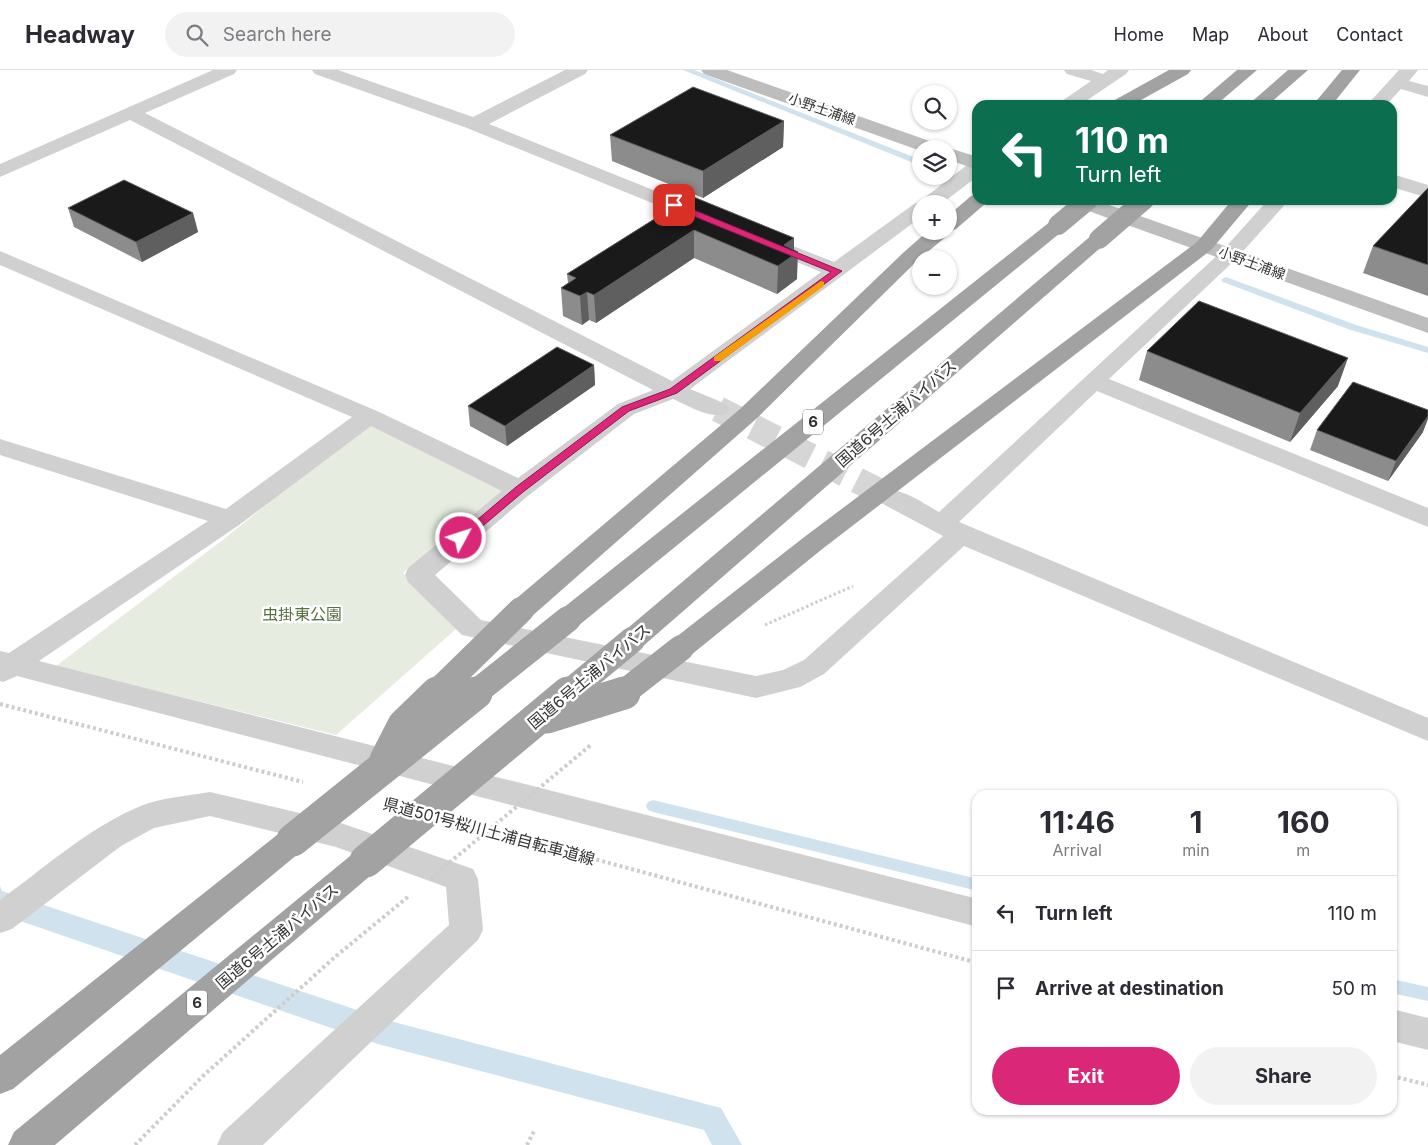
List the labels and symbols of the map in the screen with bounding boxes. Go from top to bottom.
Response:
street label: 小野土浦線 [786,89,858,128]
pin [653,184,695,226]
street label: 小野土浦線 [1216,243,1288,282]
street label: 国道6号土浦バイパス [831,355,961,471]
road number: 6 [803,410,823,434]
position arrow [434,511,486,563]
park label: 虫掛東公園 [262,604,342,624]
street label: 国道6号土浦バイパス [524,619,654,733]
street label: 県道501号桜川土浦自転車道線 [381,793,597,869]
street label: 国道6号土浦バイパス [212,879,342,993]
road number: 6 [187,990,207,1016]

